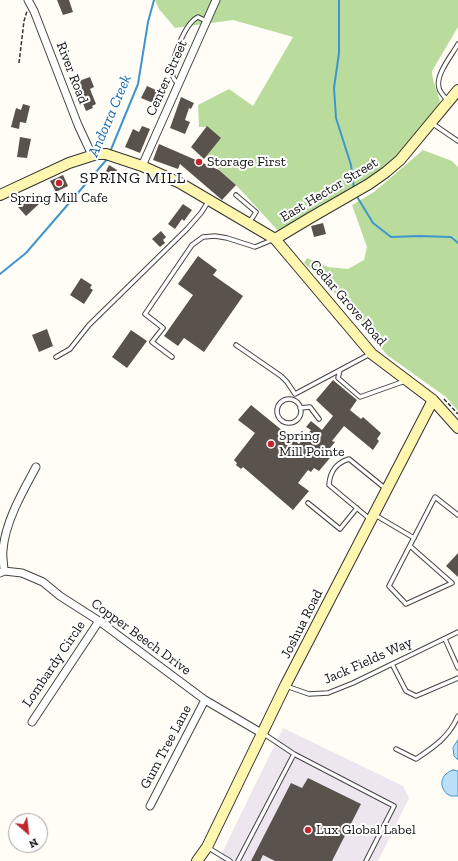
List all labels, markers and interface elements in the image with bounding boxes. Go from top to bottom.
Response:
street label: Center Street [143,37,191,119]
street label: River Road [53,40,91,106]
water label: Andorra Creek [85,72,135,160]
place label: Storage First [207,154,286,170]
street label: East Hector Street [277,154,381,226]
marker: Storage First [194,157,204,167]
district label: SPRING MILL [80,168,186,188]
marker: Spring Mill Cafe [54,178,64,188]
place label: Spring Mill Cafe [10,190,108,206]
street label: Cedar Grove Road [306,257,390,349]
place label: Spring Mill Pointe [279,428,345,460]
marker: Spring Mill Pointe [266,439,276,449]
street label: Joshua Road [277,587,327,661]
street label: Copper Beech Drive [88,595,194,679]
street label: Lombardy Circle [19,618,89,710]
street label: Jack Fields Way [321,634,415,688]
street label: Gum Tree Lane [137,702,195,792]
north arrow [8,813,48,853]
place label: Lux Global Label [316,822,416,838]
marker: Lux Global Label [303,825,313,835]
text: N [27,835,40,851]

